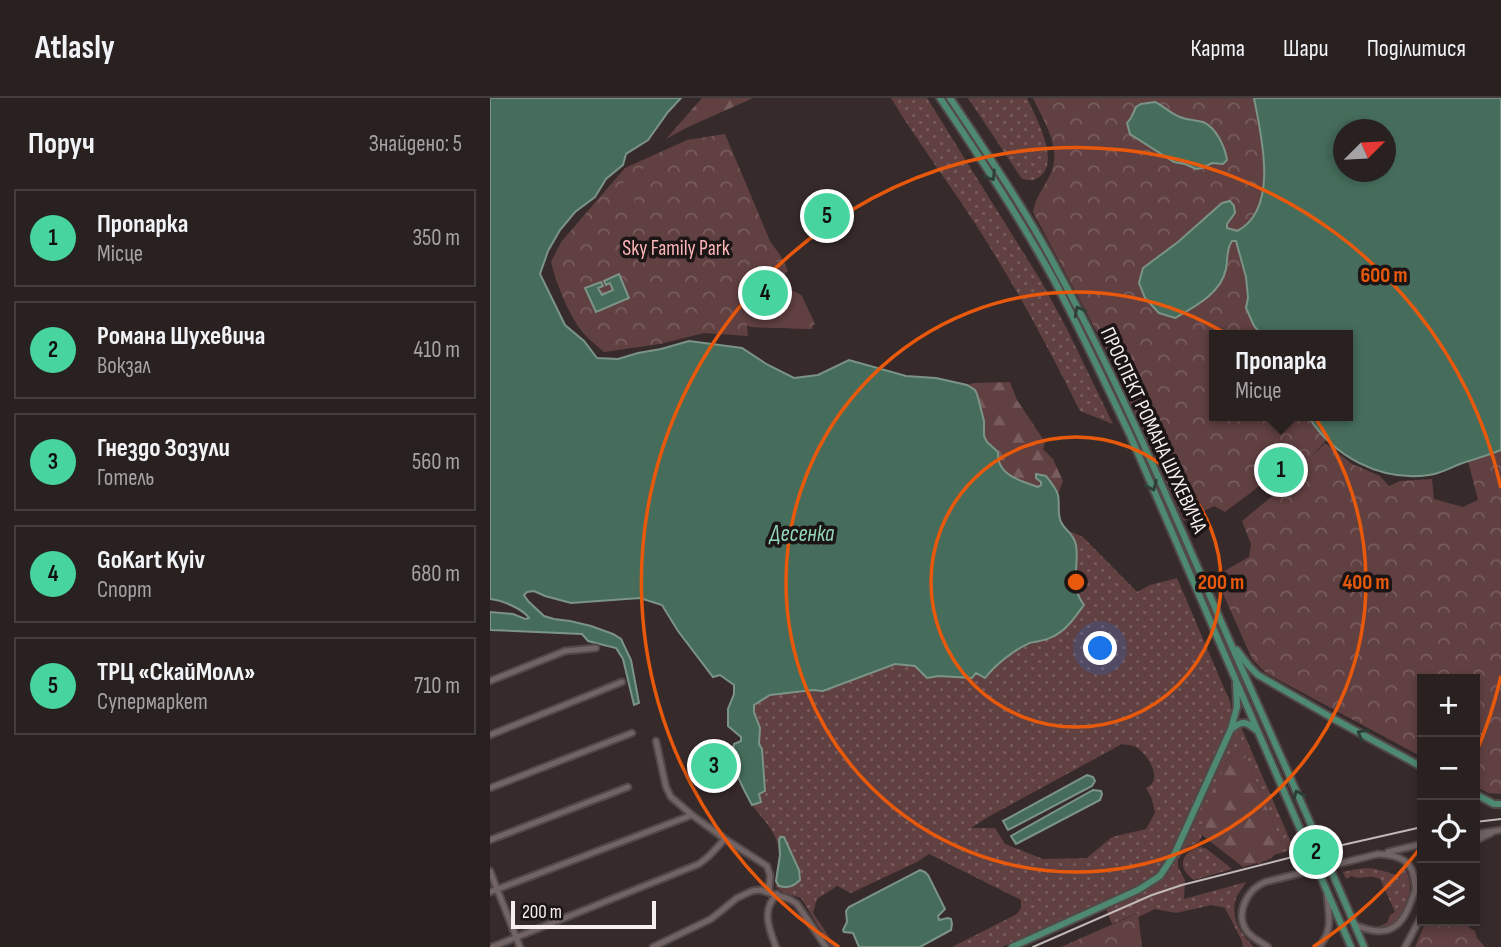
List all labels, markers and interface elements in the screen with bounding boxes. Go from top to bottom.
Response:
text: Atlasly [35,28,115,68]
text: Карта [1190,34,1245,63]
text: Шари [1283,34,1329,63]
text: Поділитися [1367,34,1466,63]
north arrow [1333,119,1396,182]
text: Поруч [28,126,95,162]
text: Знайдено: 5 [369,130,462,158]
one-way arrow [982,168,995,181]
pin: 5 [804,190,850,242]
text: Пропарка [97,209,188,240]
text: 1 [48,224,58,252]
text: 350 m [412,224,460,252]
park label: Sky Family Park [622,236,730,261]
text: Місце [97,240,143,268]
text: 600 m [1360,263,1408,288]
pin: 4 [742,267,788,319]
one-way arrow [1074,306,1087,318]
text: Романа Шухевича [97,321,265,352]
street label: ПРОСПЕКТ РОМАНА ШУХЕВИЧА [1095,323,1213,538]
popup [1209,330,1353,421]
text: 2 [48,336,58,364]
text: 410 m [414,336,460,364]
text: Пропарка [1235,346,1327,377]
text: Вокзал [97,352,151,380]
text: Місце [1235,377,1281,405]
text: Гнездо Зозули [97,433,230,464]
pin: 1 [1258,444,1304,496]
text: 3 [48,448,58,476]
text: 560 m [412,448,460,476]
text: Готель [97,464,154,492]
one-way arrow [1144,479,1158,491]
water label: Десенка [768,520,835,548]
text: GoKart Kyiv [97,545,205,576]
text: 4 [48,560,58,588]
text: 680 m [411,560,460,588]
centre of rings [1064,570,1088,594]
text: 200 m [1198,570,1244,595]
text: 400 m [1343,570,1389,595]
text: Спорт [97,576,152,604]
your location [1083,631,1117,665]
text: ТРЦ «СкайМолл» [97,657,255,688]
text: 5 [48,672,58,700]
text: 710 m [414,672,460,700]
map controls [1417,674,1480,926]
button: + [1417,674,1480,737]
text: Супермаркет [97,688,208,716]
one-way arrow [1357,729,1370,742]
button: − [1417,737,1480,800]
pin: 3 [691,740,737,792]
one-way arrow [1292,790,1306,802]
button: locate [1417,800,1480,863]
pin: 2 [1293,826,1339,878]
button: layers [1417,863,1480,926]
scale bar [511,898,656,930]
text: 200 m [522,901,562,924]

